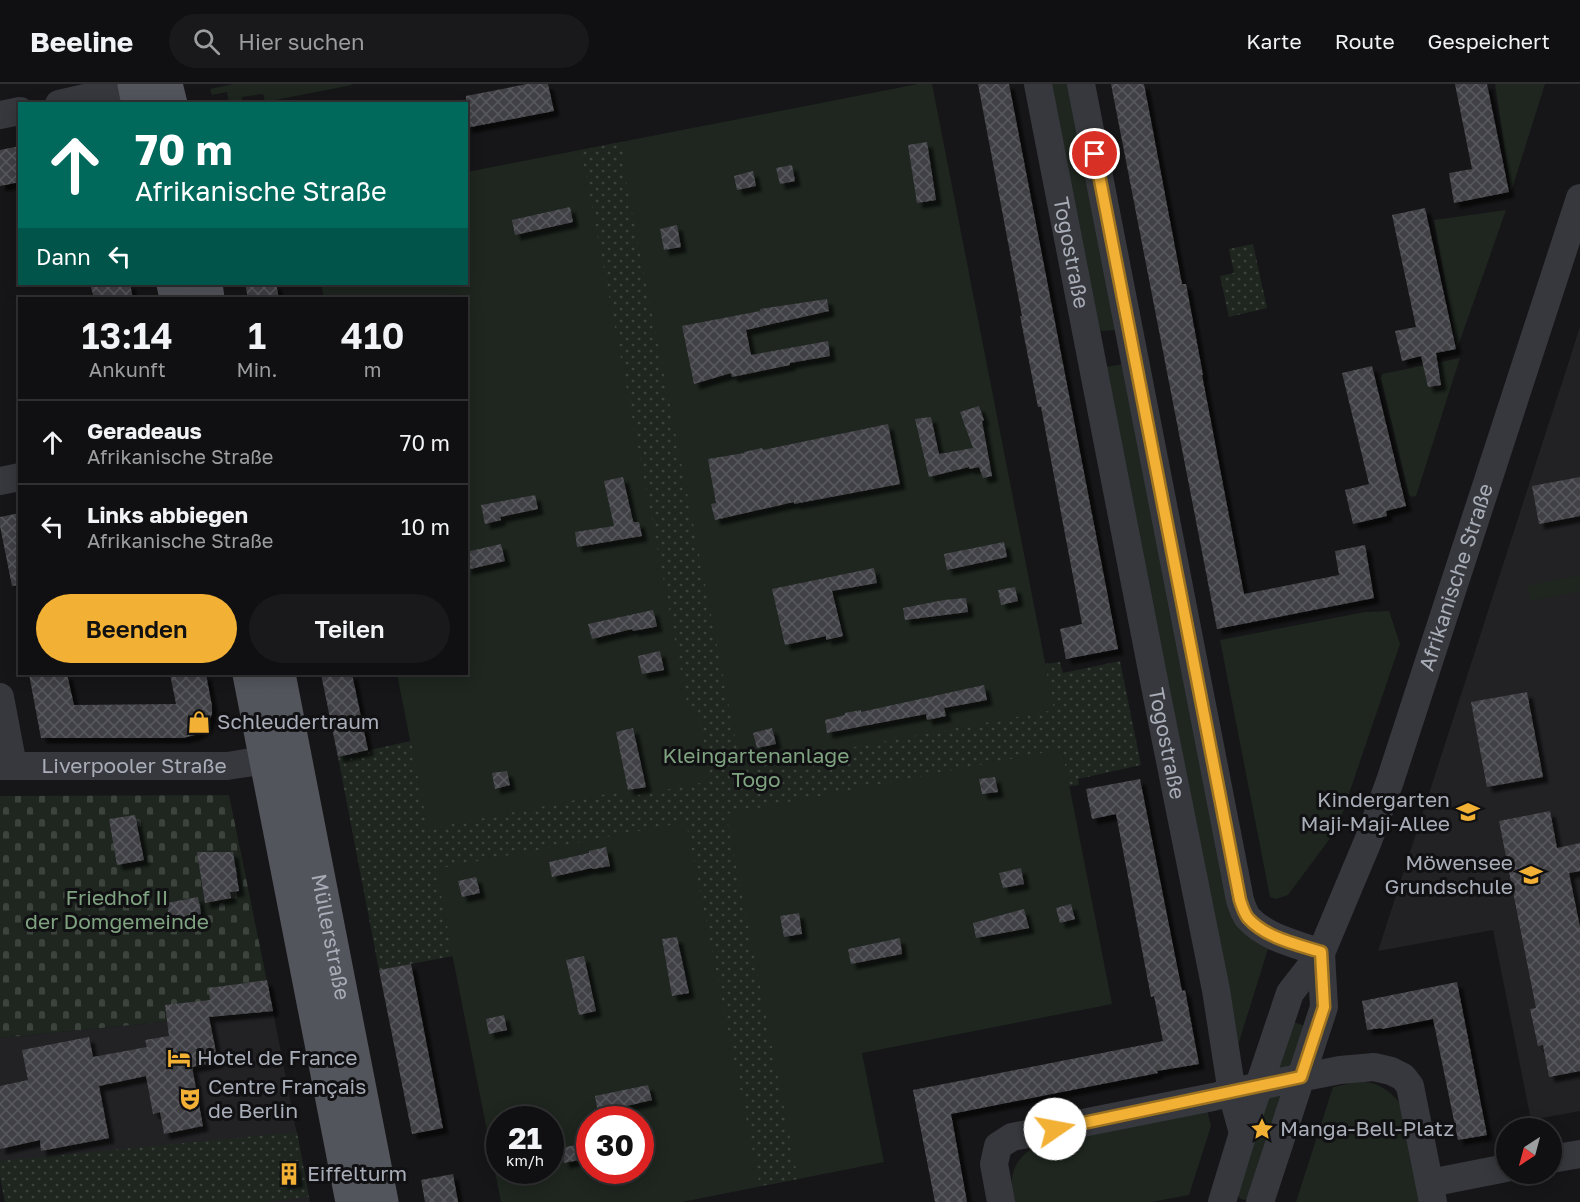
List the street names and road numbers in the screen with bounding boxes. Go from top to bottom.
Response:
street label: Togostraße [1048,195,1095,311]
street label: Afrikanische Straße [1413,480,1498,674]
street label: Togostraße [1144,685,1191,801]
street label: Liverpooler Straße [41,752,227,778]
street label: Müllerstraße [306,871,356,1002]

